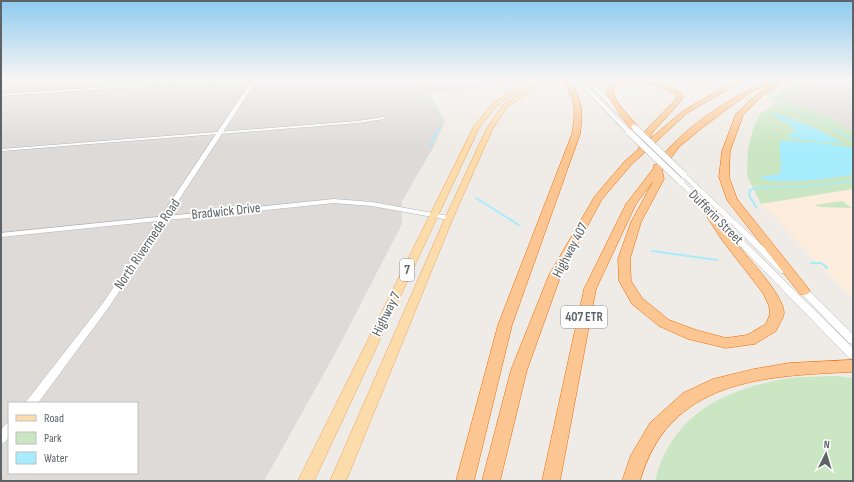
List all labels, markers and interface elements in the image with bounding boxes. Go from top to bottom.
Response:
street label: Dufferin Street [685,186,747,248]
street label: North Rivermede Road [111,195,184,292]
street label: Bradwick Drive [191,199,261,223]
street label: Highway 407 [549,219,592,280]
road number: 7 [400,259,414,281]
street label: Highway 7 [368,289,404,339]
road number: 407 ETR [561,306,607,328]
legend [8,402,138,474]
text: Road [44,411,64,426]
text: Park [44,431,62,446]
north arrow [806,434,846,474]
text: N [823,438,830,451]
text: Water [44,451,68,466]

